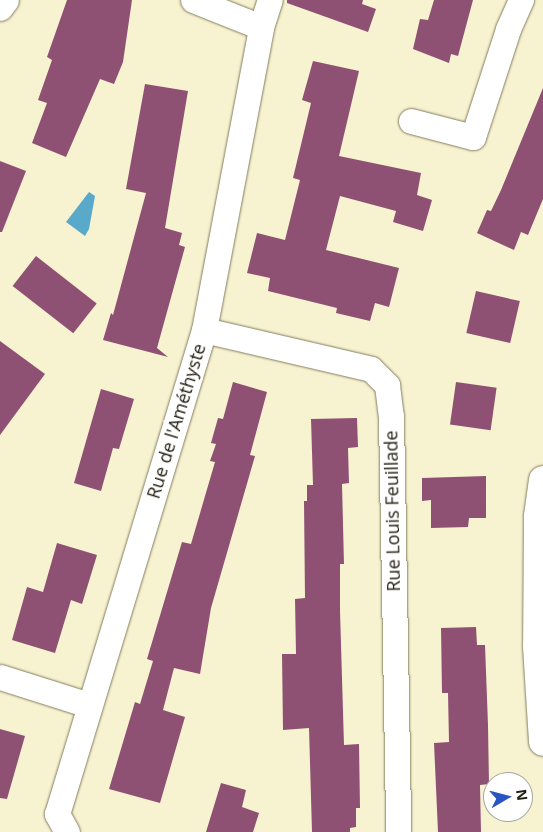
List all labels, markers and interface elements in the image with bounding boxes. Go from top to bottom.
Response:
street label: Rue de l'Améthyste [142,341,210,501]
street label: Rue Louis Feuillade [380,430,404,592]
north arrow [483,772,533,822]
text: N [512,788,533,802]

